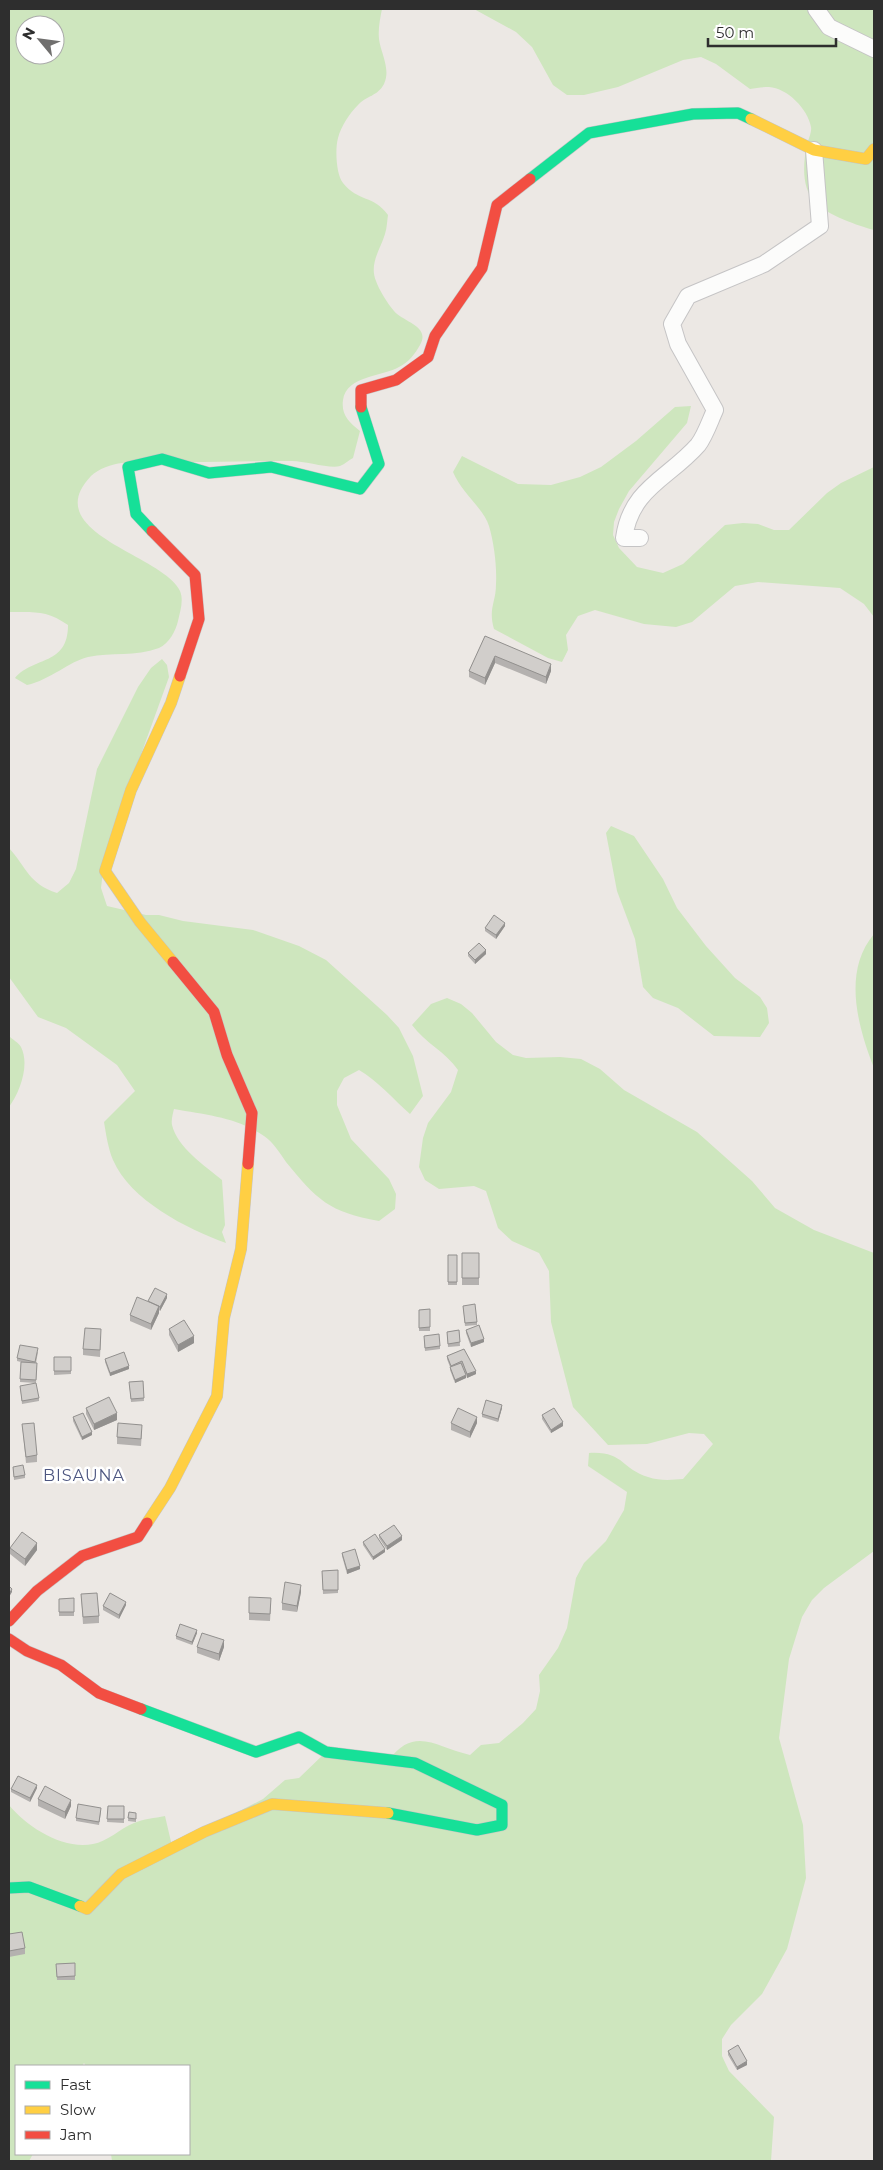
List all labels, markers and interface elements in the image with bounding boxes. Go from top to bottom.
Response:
north arrow [15,15,65,65]
scale bar [708,15,836,47]
text: 50 m [716,23,754,42]
text: N [18,24,39,43]
district label: BISAUNA [43,1466,125,1485]
legend [15,2065,190,2155]
text: Fast [60,2075,91,2094]
text: Slow [60,2100,96,2119]
text: Jam [59,2125,92,2144]

